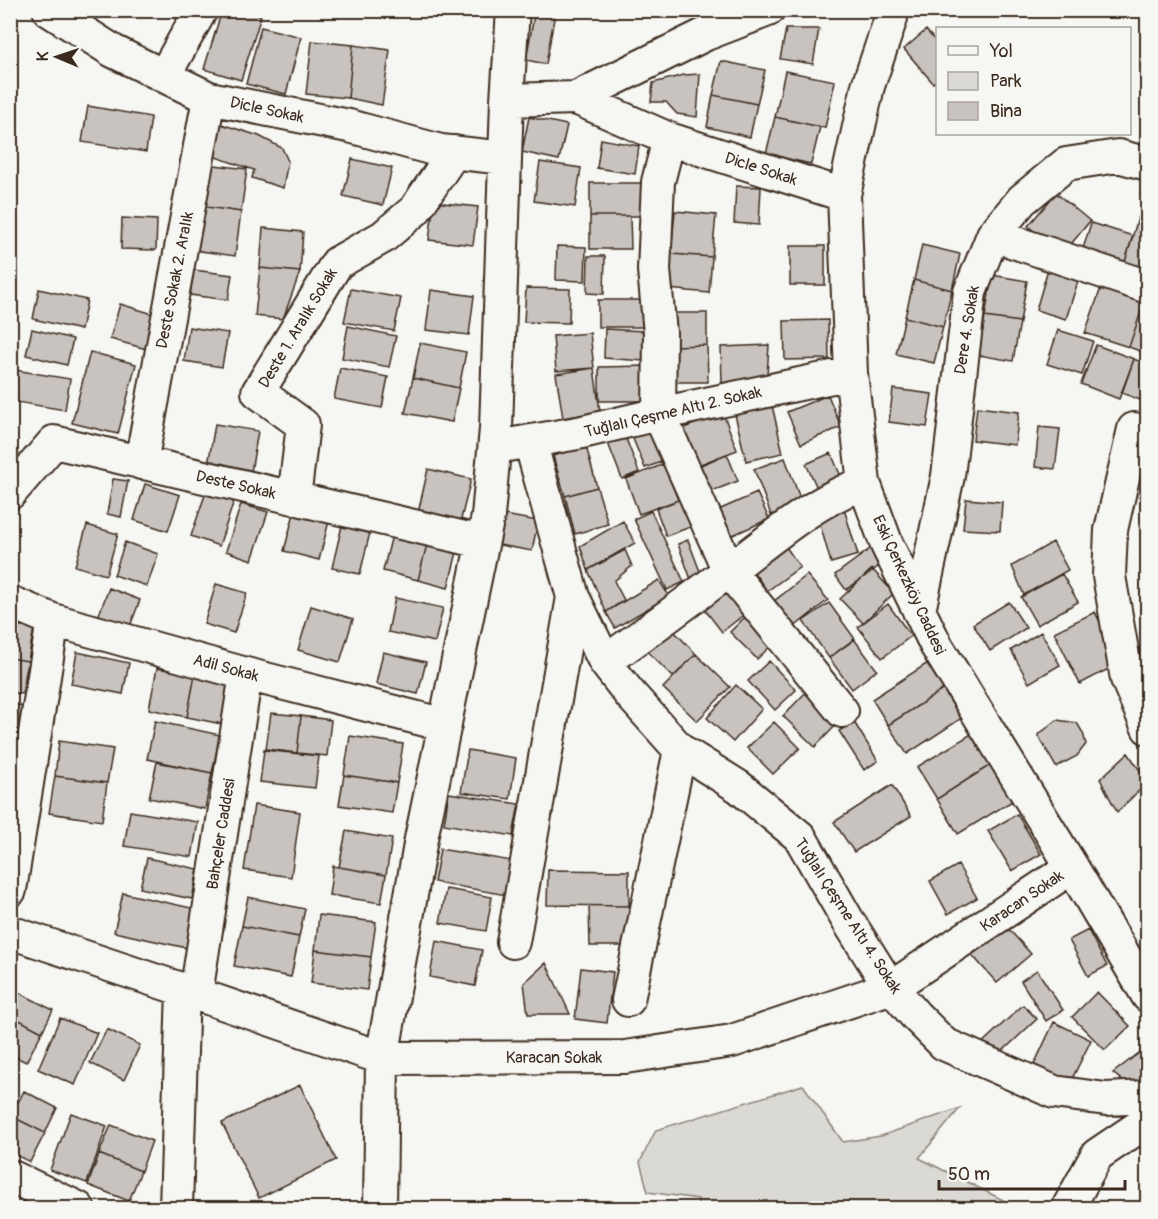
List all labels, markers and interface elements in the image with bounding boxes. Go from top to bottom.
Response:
north arrow [27,27,87,87]
legend [936,27,1131,135]
text: Yol [989,40,1013,63]
text: K [33,51,53,62]
text: Park [990,70,1022,93]
street label: Dicle Sokak [228,92,306,128]
text: Bina [990,100,1022,123]
street label: Dicle Sokak [722,148,800,190]
street label: Deste Sokak 2. Aralık [152,209,198,350]
street label: Deste 1. Aralık Sokak [254,264,342,392]
street label: Dere 4. Sokak [950,284,984,376]
street label: Tuğlalı Çeşme Altı 2. Sokak [582,382,764,442]
street label: Deste Sokak [194,466,278,504]
street label: Eski Çerkezköy Caddesi [868,512,950,658]
street label: Adil Sokak [191,650,261,686]
street label: Bahçeler Caddesi [202,777,240,891]
street label: Tuğlalı Çeşme Altı 4. Sokak [790,834,906,998]
street label: Karacan Sokak [976,866,1068,936]
street label: Karacan Sokak [506,1048,603,1068]
scale bar [939,1153,1125,1191]
text: 50 m [948,1163,990,1186]

